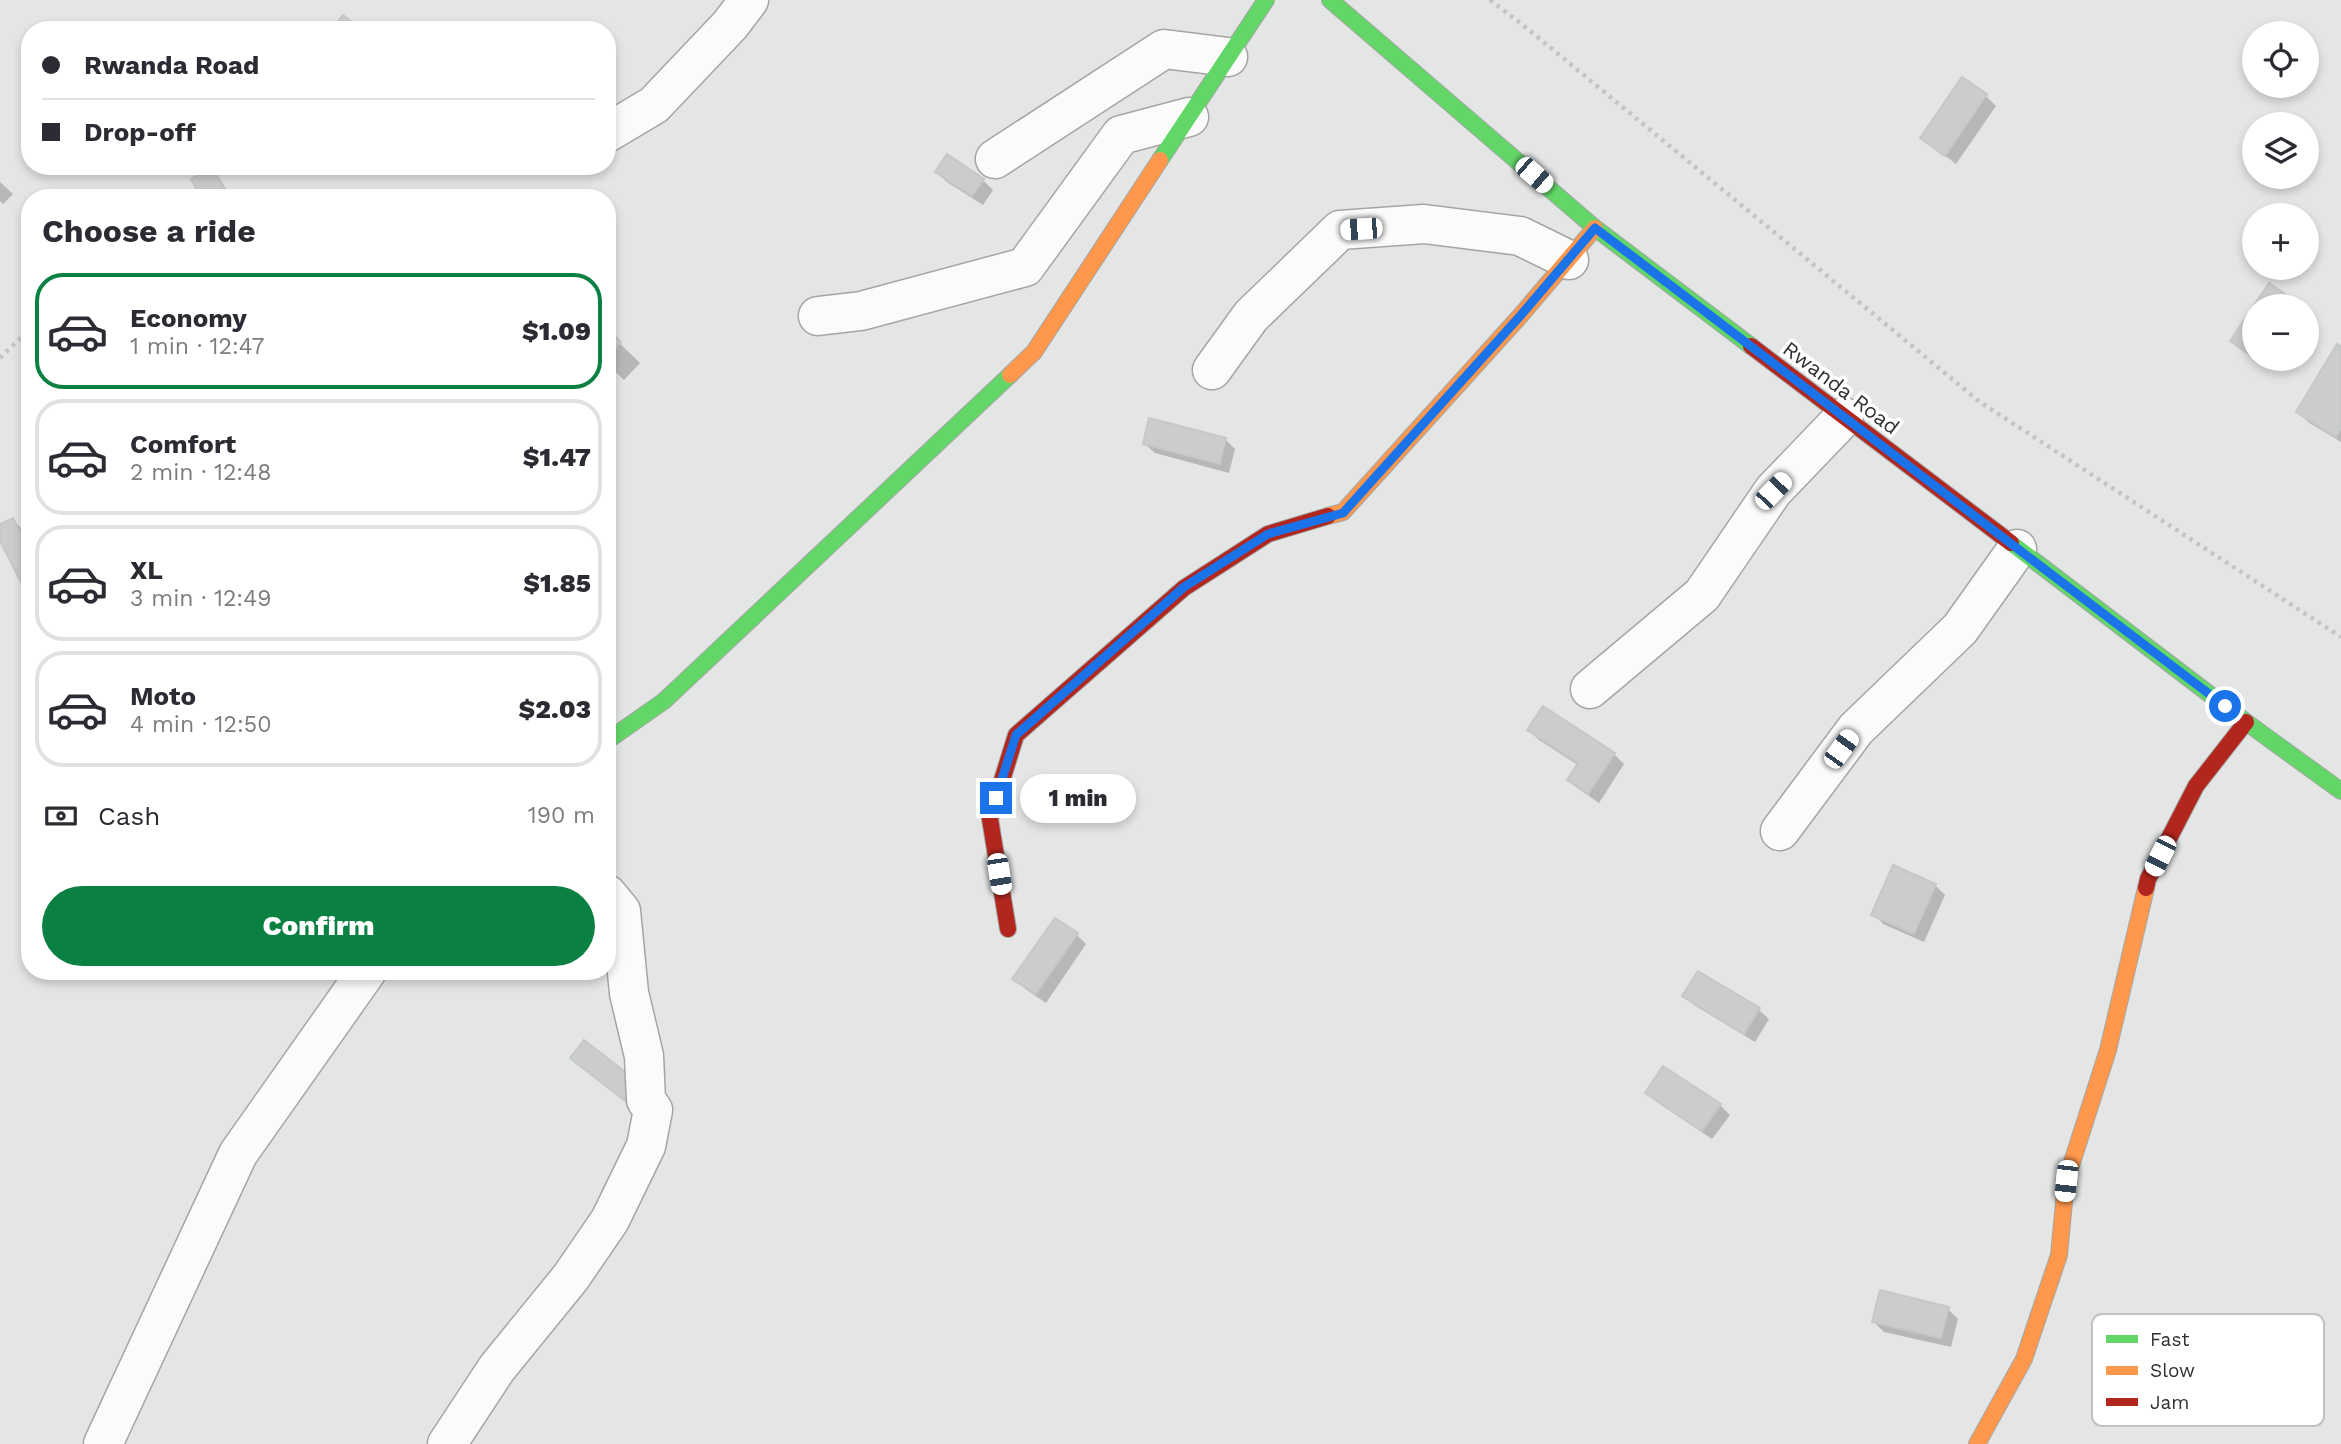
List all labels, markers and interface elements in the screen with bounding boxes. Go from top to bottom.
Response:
map controls [2242,21,2319,371]
button: locate [2242,21,2319,98]
text: Rwanda Road [84,50,259,80]
button: layers [2242,112,2319,189]
text: Drop-off [84,117,196,147]
car [1512,153,1557,197]
button: + [2242,203,2319,280]
text: Choose a ride [42,212,256,250]
car [1340,217,1383,241]
button: − [2242,294,2319,371]
icon: car [46,300,109,363]
text: Economy [130,303,247,333]
text: $1.09 [522,316,591,346]
text: 1 min · 12:47 [130,333,265,360]
street label: Rwanda Road [1778,336,1904,439]
icon: car [46,426,109,489]
text: Comfort [130,429,236,459]
text: $1.47 [523,442,591,472]
text: 2 min · 12:48 [130,459,271,486]
car [1751,469,1796,513]
icon: car [46,552,109,615]
text: XL [130,555,163,585]
text: $1.85 [523,568,591,598]
text: 3 min · 12:49 [130,585,271,612]
icon: car [46,678,109,741]
text: Moto [130,681,196,711]
route start [2209,690,2241,722]
text: $2.03 [519,694,591,724]
text: 4 min · 12:50 [130,711,271,738]
car [1821,726,1862,772]
callout: 1 min [1020,774,1136,822]
route end [980,782,1012,814]
text: 1 min [1048,785,1108,812]
icon: cash [42,797,80,835]
text: Cash [98,801,160,831]
text: 190 m [528,802,595,829]
car [2142,833,2179,879]
car [986,852,1013,896]
button: Confirm [42,886,595,966]
car [2054,1159,2079,1203]
legend [2092,1314,2324,1426]
text: Fast [2150,1328,2189,1351]
text: Slow [2150,1359,2195,1382]
text: Jam [2150,1391,2189,1414]

